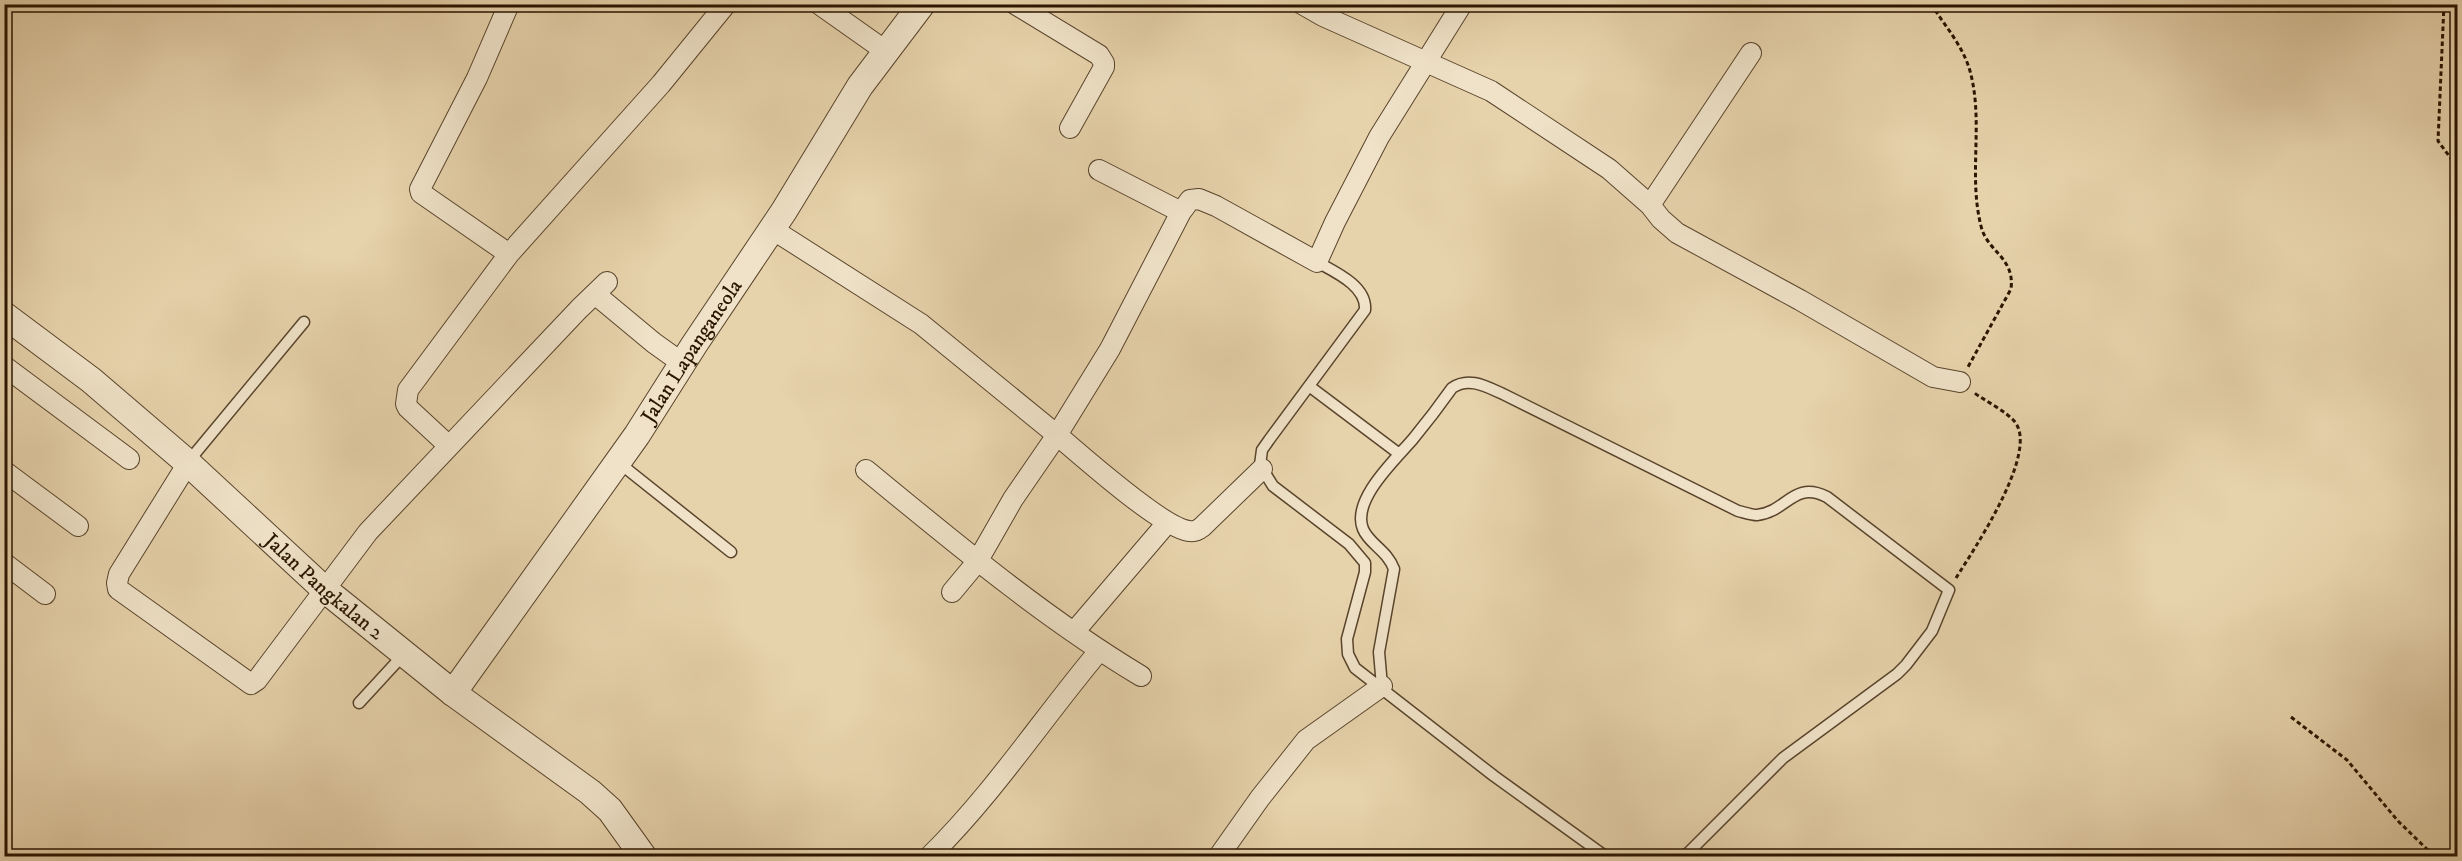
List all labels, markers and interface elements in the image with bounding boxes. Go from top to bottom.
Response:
street label: Jalan Lapanganeola [635,275,748,430]
street label: Jalan Pangkalan 2 [257,527,389,646]

